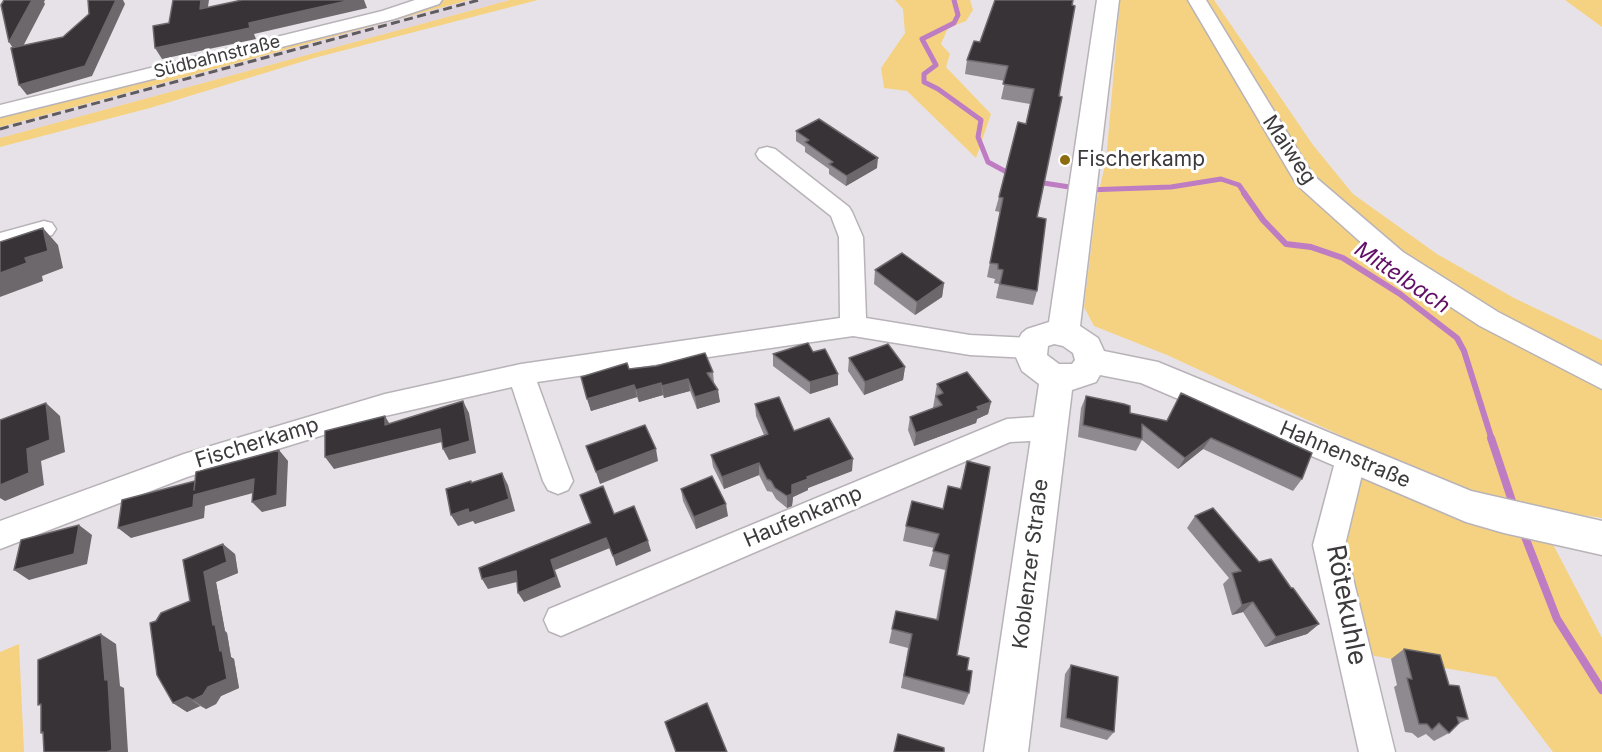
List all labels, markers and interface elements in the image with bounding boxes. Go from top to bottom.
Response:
street label: Südbahnstraße [151,31,283,83]
street label: Maiweg [1257,111,1321,189]
place label: Fischerkamp [1077,147,1205,173]
marker: Fischerkamp [1058,153,1072,167]
water label: Mittelbach [1349,236,1455,320]
street label: Fischerkamp [192,412,322,474]
street label: Hahnenstraße [1276,416,1414,494]
street label: Koblenzer Straße [1008,478,1054,650]
street label: Haufenkamp [740,481,866,553]
street label: Rötekuhle [1319,542,1373,668]

